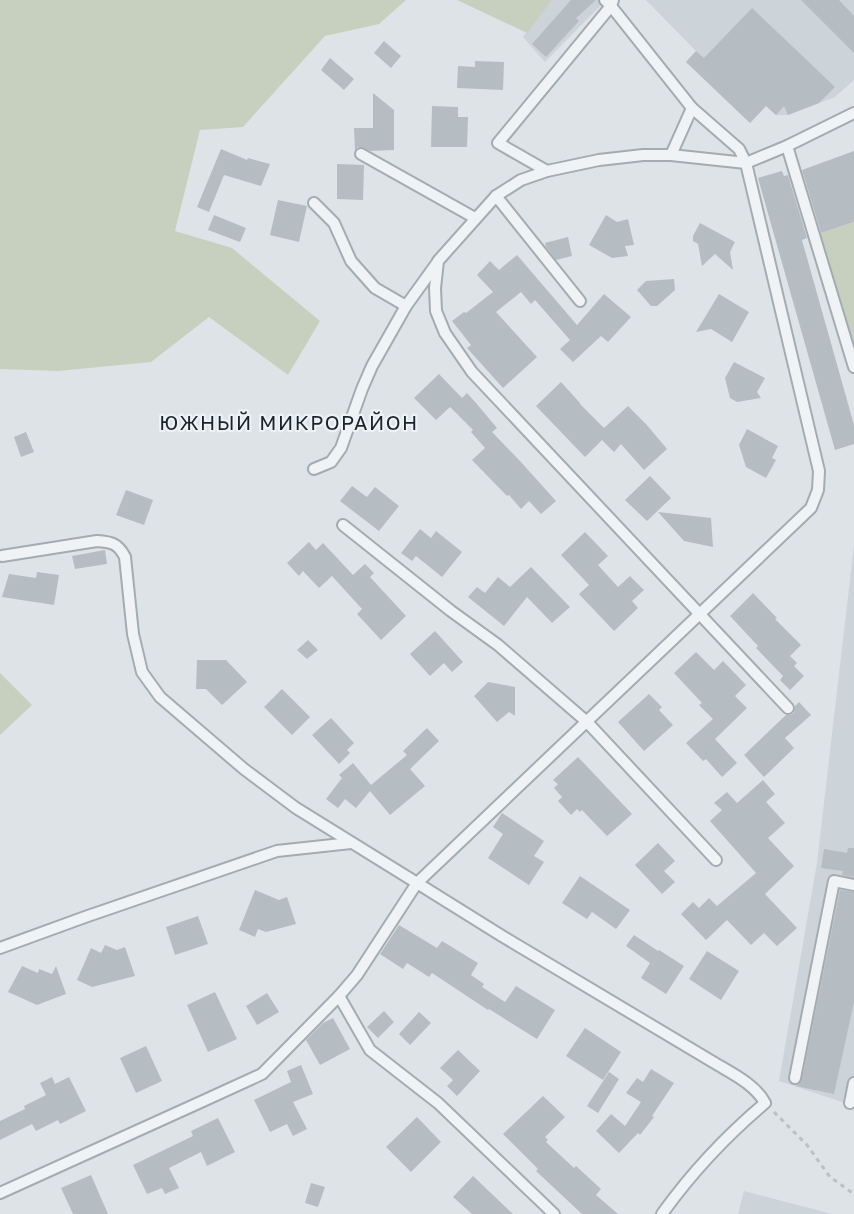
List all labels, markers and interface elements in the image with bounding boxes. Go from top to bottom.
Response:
district label: ЮЖНЫЙ МИКРОРАЙОН [159,410,419,434]

